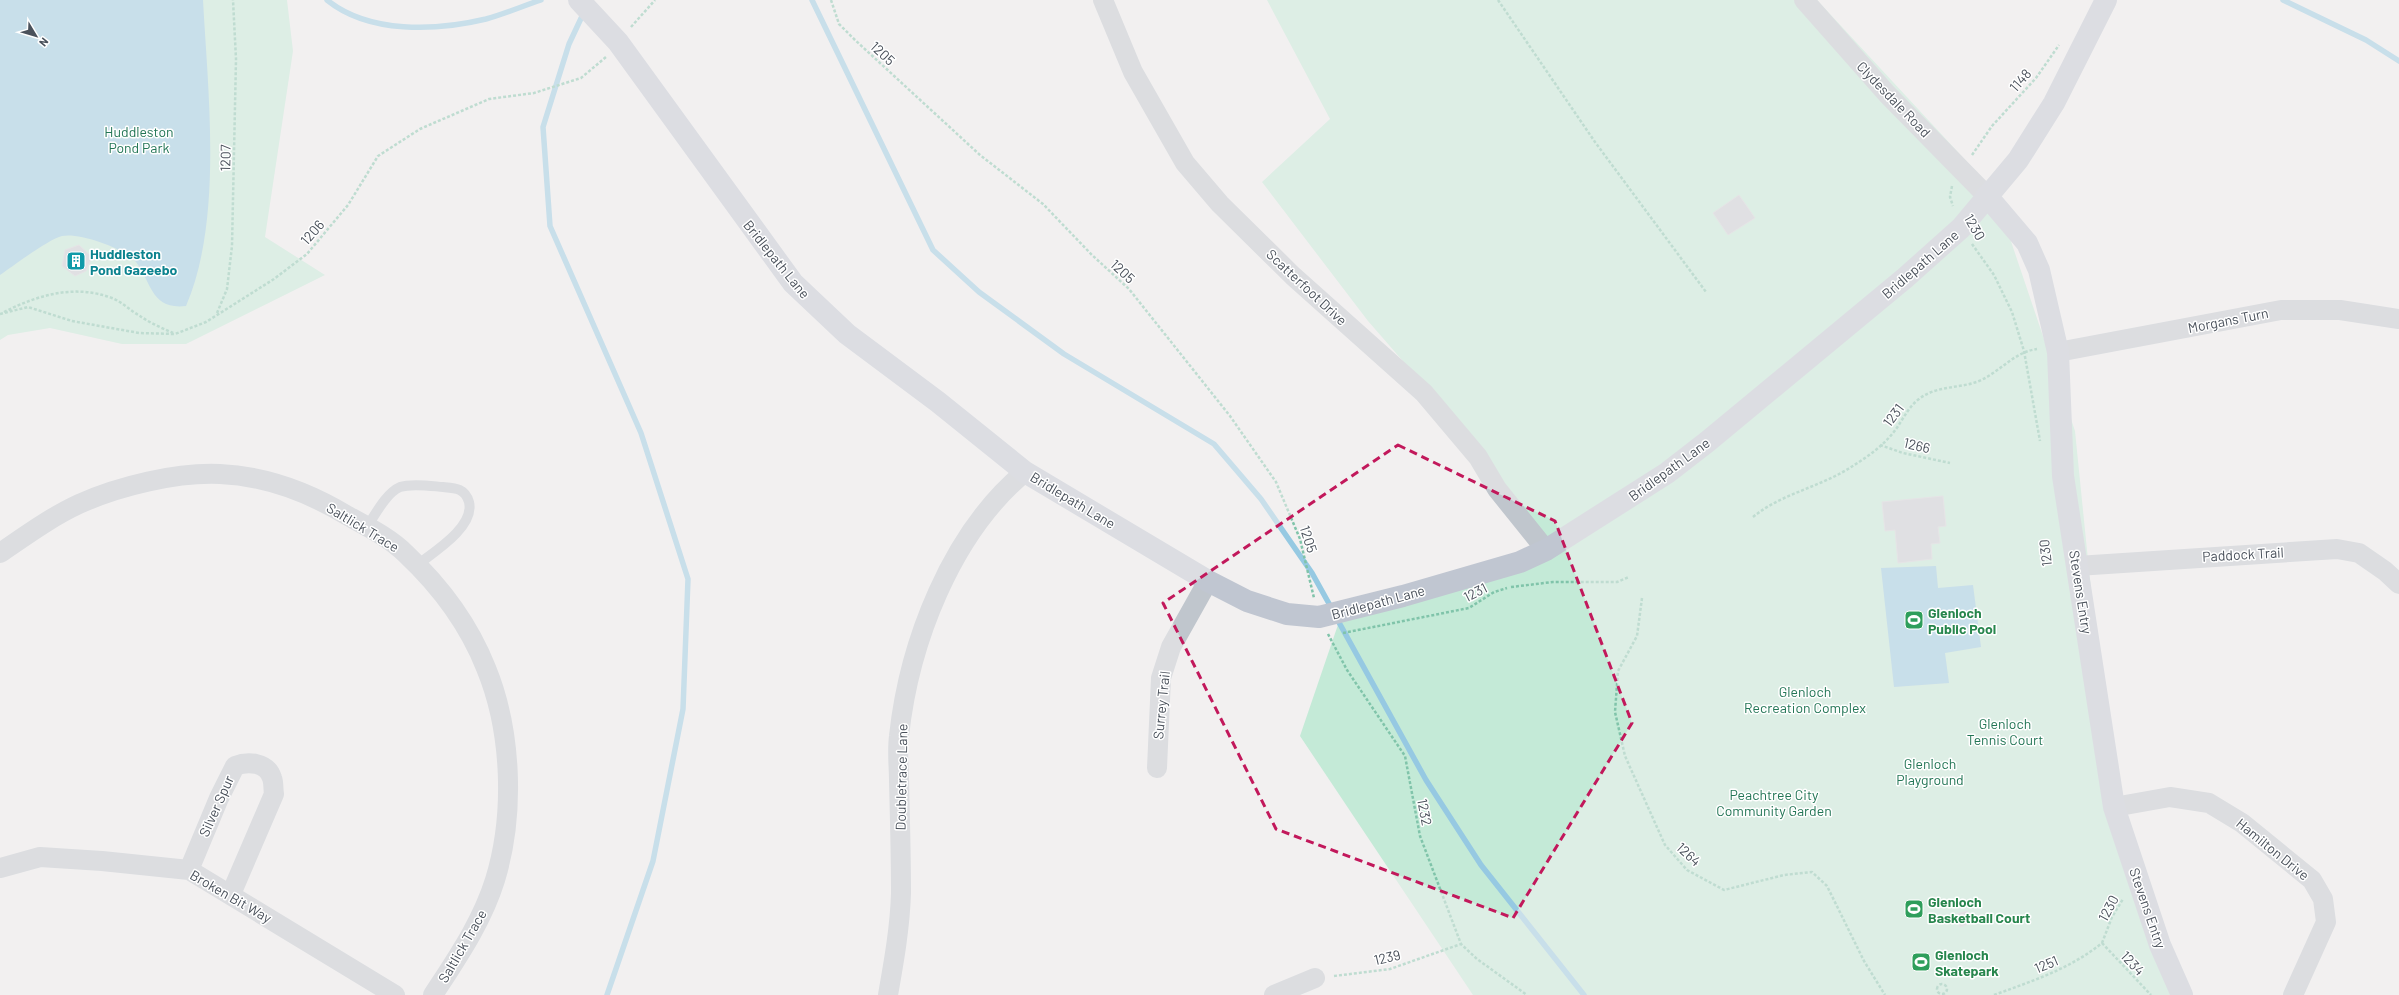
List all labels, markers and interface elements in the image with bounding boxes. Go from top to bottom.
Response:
north arrow [16,16,56,56]
text: N [37,36,52,49]
street label: 1205 [867,37,899,69]
street label: Clydesdale Road [1854,58,1934,140]
street label: 1148 [2005,65,2035,95]
park label: Huddleston Pond Park [104,123,174,156]
street label: 1207 [216,144,234,172]
street label: 1230 [1961,211,1989,243]
street label: 1206 [297,216,327,248]
street label: Bridlepath Lane [740,216,814,302]
street label: Bridlepath Lane [1878,226,1962,302]
place label: Huddleston Pond Gazeebo [90,245,178,278]
street label: Scatterfoot Drive [1263,245,1351,329]
building icon: Huddleston Pond Gazeebo [65,250,87,272]
street label: 1205 [1107,255,1139,287]
street label: Morgans Turn [2186,304,2270,336]
street label: 1231 [1879,400,1907,430]
street label: Bridlepath Lane [1625,434,1713,504]
street label: 1266 [1902,434,1932,456]
street label: Bridlepath Lane [1027,468,1119,532]
street label: Saltlick Trace [324,499,402,555]
street label: 1205 [1297,523,1321,555]
street label: 1230 [2035,538,2055,568]
street label: Paddock Trail [2202,543,2284,565]
street label: Stevens Entry [2066,549,2096,636]
street label: 1231 [1460,579,1490,605]
street label: Bridlepath Lane [1329,581,1427,623]
place label: Glenloch Public Pool [1928,604,1996,637]
sports icon: Glenloch Public Pool [1903,609,1925,631]
street label: Surrey Trail [1149,670,1173,740]
park label: Glenloch Recreation Complex [1744,683,1866,716]
park label: Glenloch Tennis Court [1967,715,2043,748]
street label: Doubletrace Lane [892,723,910,831]
park label: Glenloch Playground [1896,755,1964,788]
street label: Silver Spur [195,773,237,839]
park label: Peachtree City Community Garden [1716,786,1832,819]
street label: 1232 [1414,797,1436,827]
street label: Hamilton Drive [2233,814,2313,884]
street label: 1264 [1673,838,1705,870]
street label: Stevens Entry [2126,865,2170,951]
street label: Broken Bit Way [187,866,275,926]
street label: 1230 [2094,892,2122,924]
place label: Glenloch Basketball Court [1928,893,2030,926]
sports icon: Glenloch Basketball Court [1903,898,1925,920]
street label: Saltlick Trace [434,906,490,986]
street label: 1239 [1372,946,1402,968]
place label: Glenloch Skatepark [1935,946,1999,979]
street label: 1234 [2117,947,2149,979]
sports icon: Glenloch Skatepark [1910,951,1932,973]
street label: 1251 [2032,951,2060,977]

